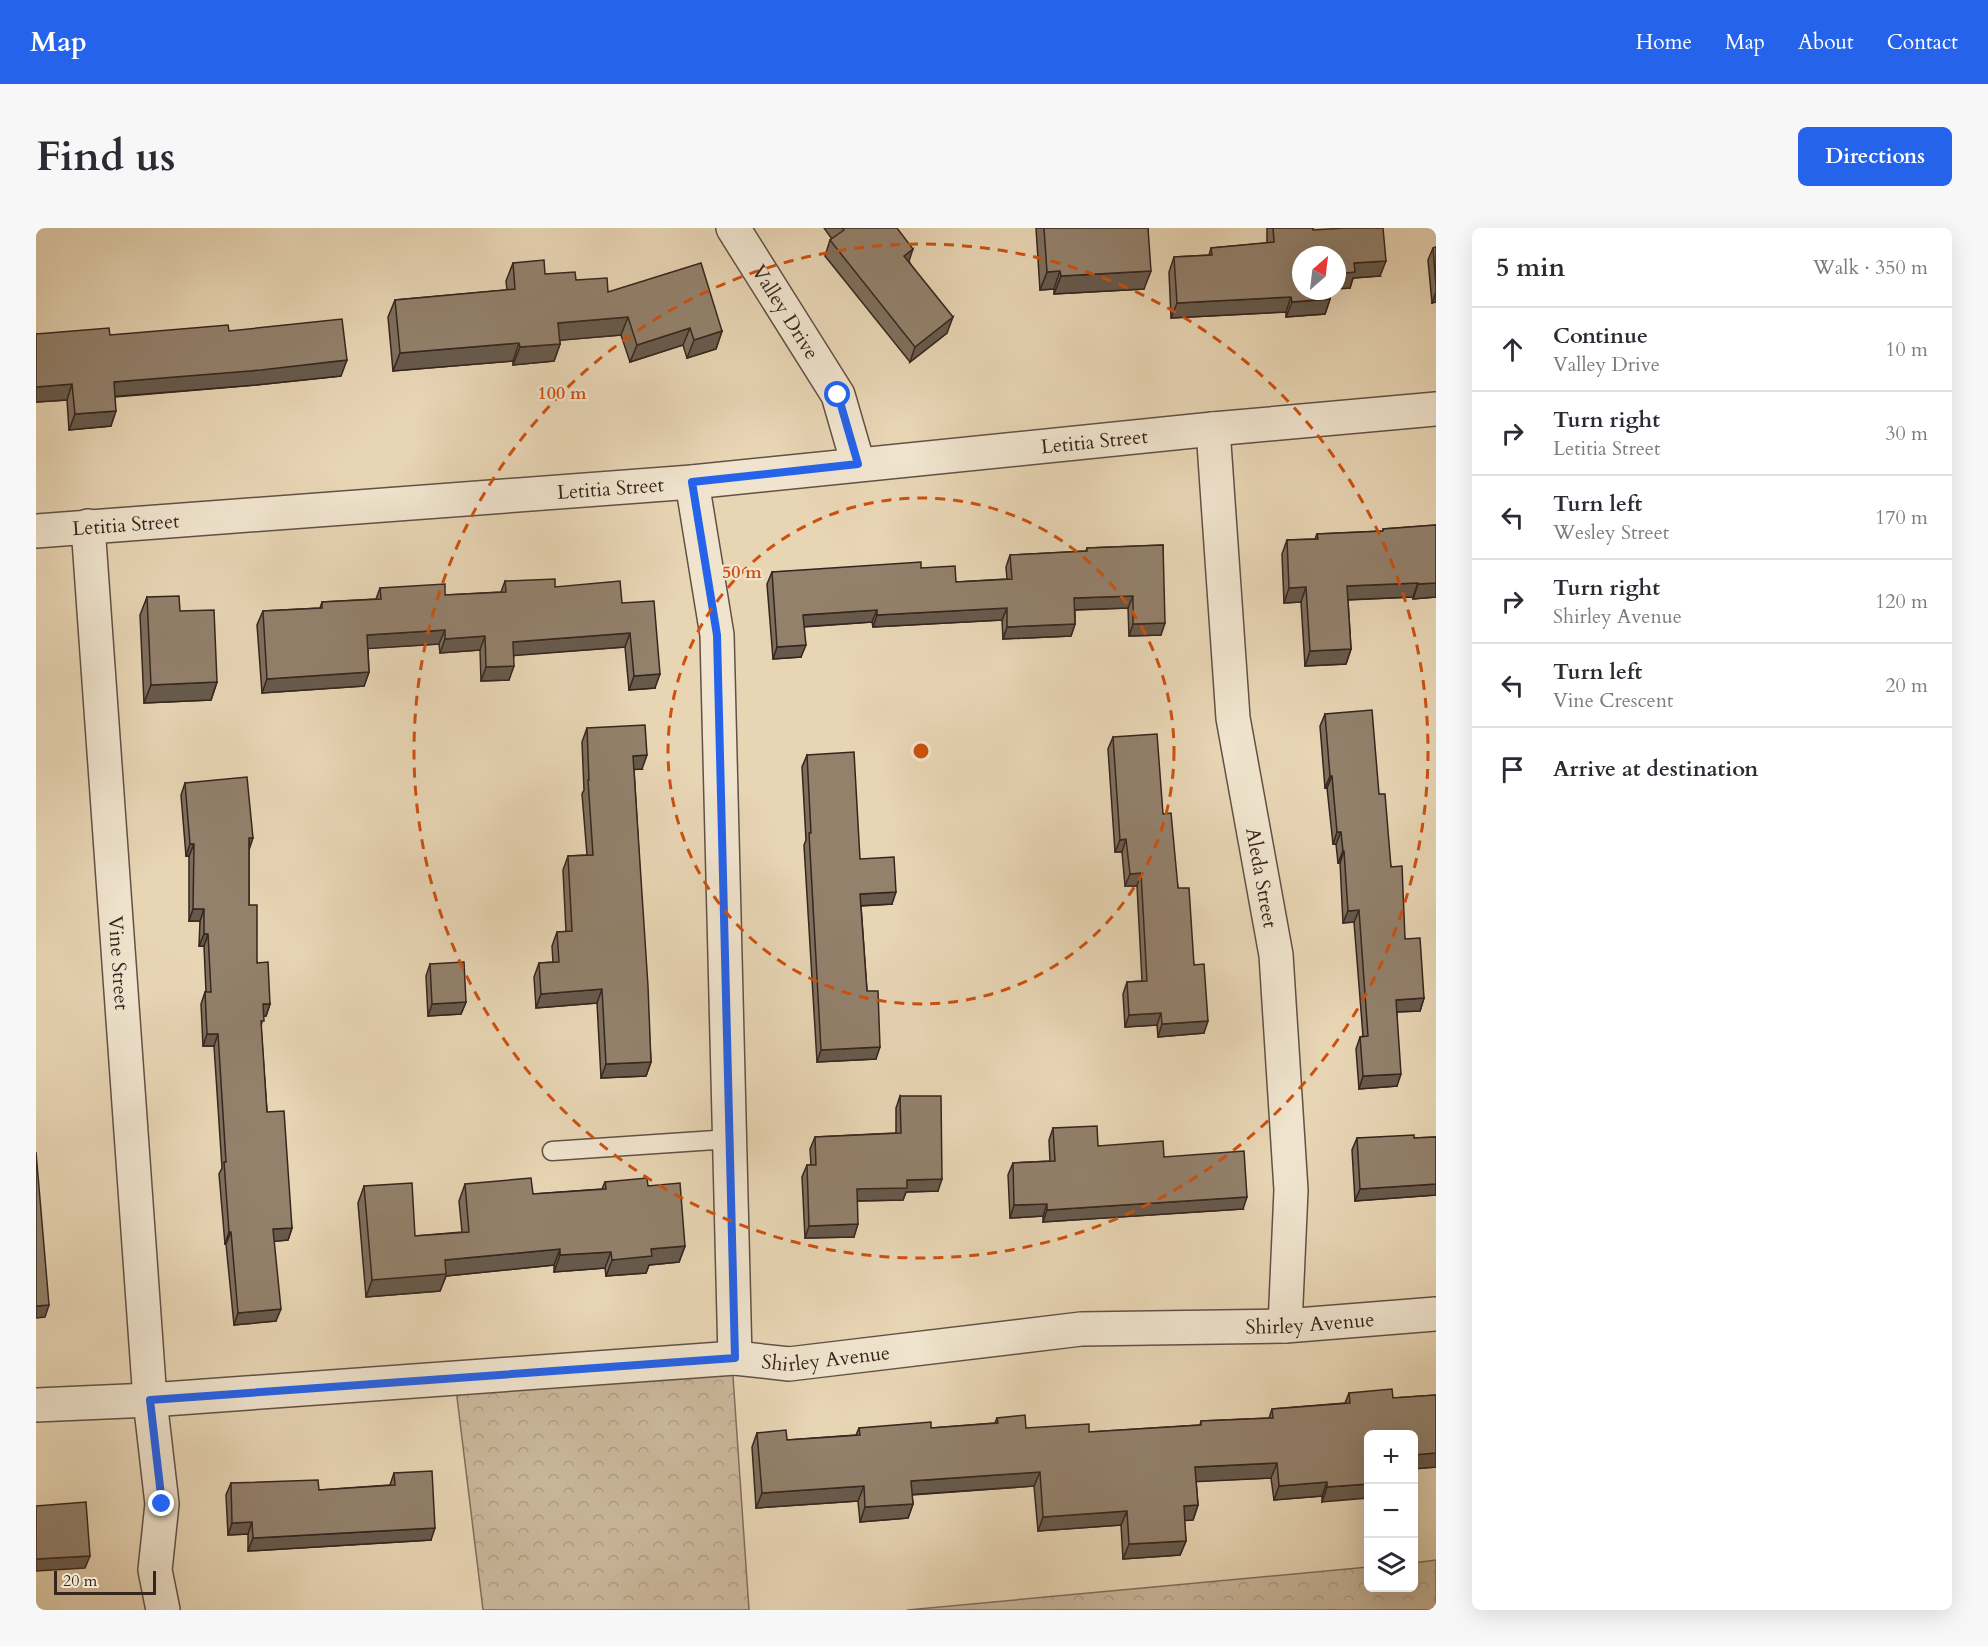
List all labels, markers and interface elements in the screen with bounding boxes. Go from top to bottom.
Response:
text: Map [30,23,87,61]
text: Home [1636,28,1692,57]
text: Map [1725,28,1765,57]
text: About [1798,28,1854,57]
text: Contact [1887,28,1958,57]
button: Directions [1798,127,1952,186]
text: Find us [36,128,176,185]
north arrow [1292,246,1346,300]
text: 5 min [1496,250,1565,285]
text: Walk · 350 m [1813,254,1928,281]
street label: Valley Drive [746,259,826,364]
text: Continue [1553,321,1648,351]
icon: ahead [1496,333,1529,366]
text: 10 m [1885,336,1928,363]
text: Valley Drive [1553,351,1660,378]
text: 100 m [537,381,587,406]
route start [824,381,850,407]
text: Turn right [1553,405,1660,435]
icon: right [1496,417,1529,450]
text: 30 m [1885,420,1928,447]
street label: Letitia Street [1039,422,1150,460]
text: Letitia Street [1553,435,1660,462]
street label: Letitia Street [556,471,666,506]
text: Turn left [1553,489,1642,519]
icon: left [1496,501,1529,534]
text: 170 m [1875,504,1928,531]
street label: Letitia Street [71,507,181,542]
text: Wesley Street [1553,519,1669,546]
text: 50 m [722,560,762,585]
text: Turn right [1553,573,1660,603]
icon: right [1496,585,1529,618]
text: 120 m [1875,588,1928,615]
text: Shirley Avenue [1553,603,1682,630]
text: Turn left [1553,657,1642,687]
icon: left [1496,669,1529,702]
text: 20 m [1885,672,1928,699]
text: Vine Crescent [1553,687,1673,714]
centre of rings [911,741,931,761]
icon: arrive [1496,753,1529,786]
text: Arrive at destination [1553,754,1758,784]
street label: Aleda Street [1240,825,1284,931]
street label: Vine Street [102,915,136,1012]
street label: Shirley Avenue [1245,1305,1375,1340]
street label: Shirley Avenue [760,1339,891,1377]
map controls [1364,1430,1418,1592]
button: + [1364,1430,1418,1484]
button: − [1364,1484,1418,1538]
route end [148,1490,174,1516]
button: layers [1364,1538,1418,1592]
scale bar [54,1568,156,1596]
text: 20 m [63,1570,97,1592]

